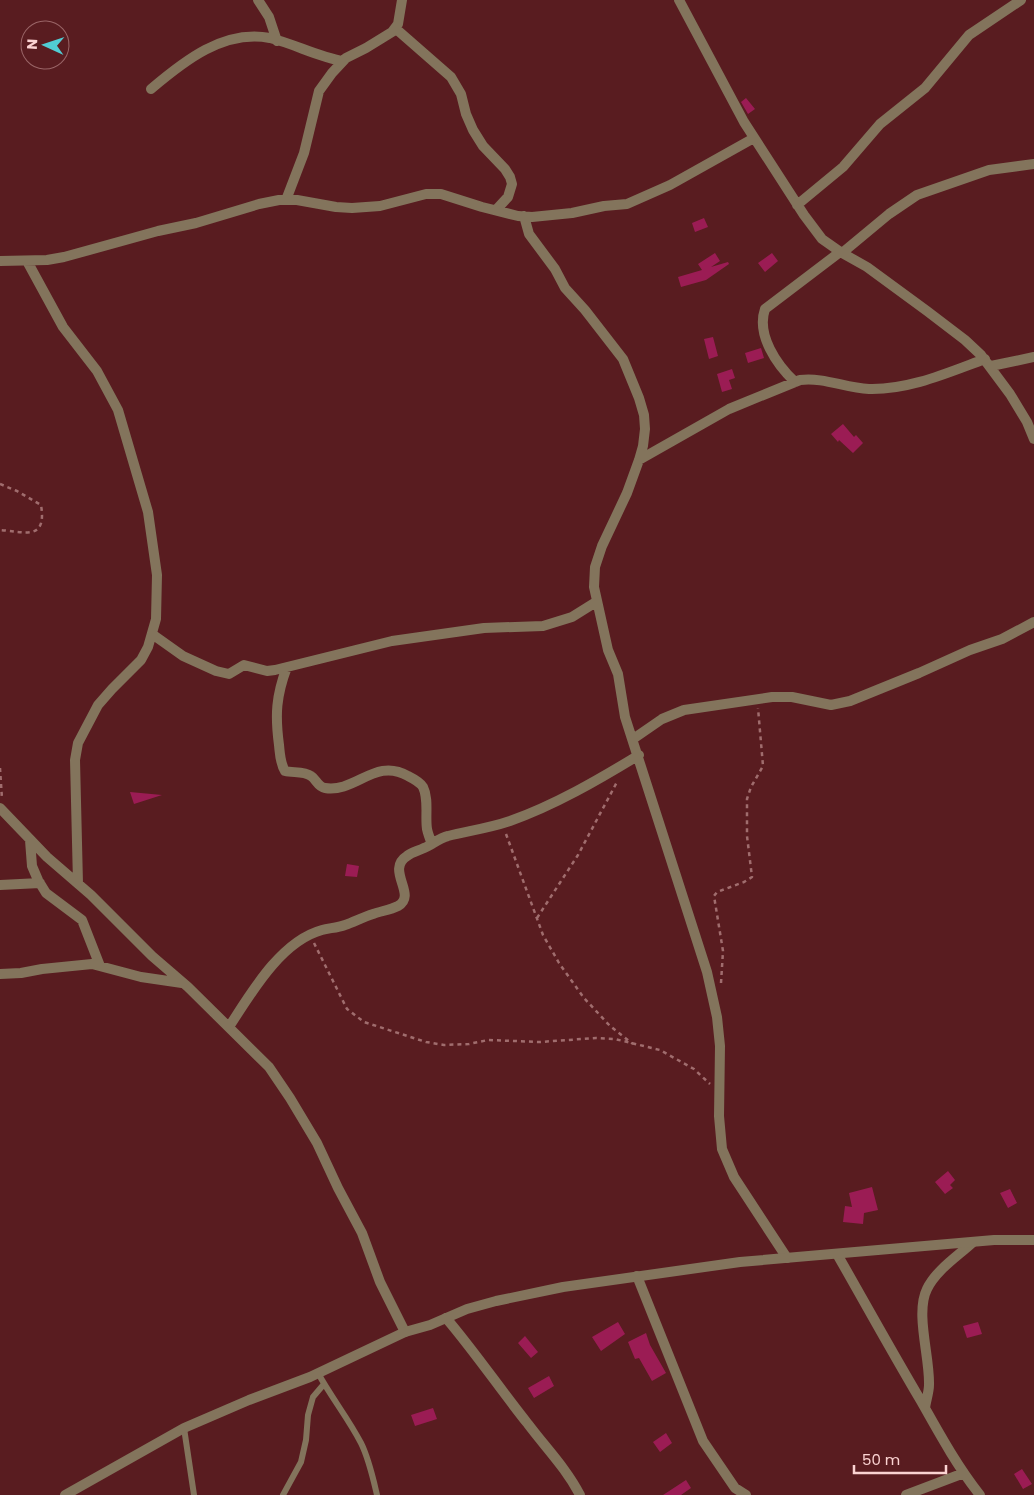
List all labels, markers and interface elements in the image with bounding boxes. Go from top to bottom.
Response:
north arrow [20,20,70,70]
text: N [22,39,42,50]
scale bar [854,1442,946,1474]
text: 50 m [862,1449,900,1470]

